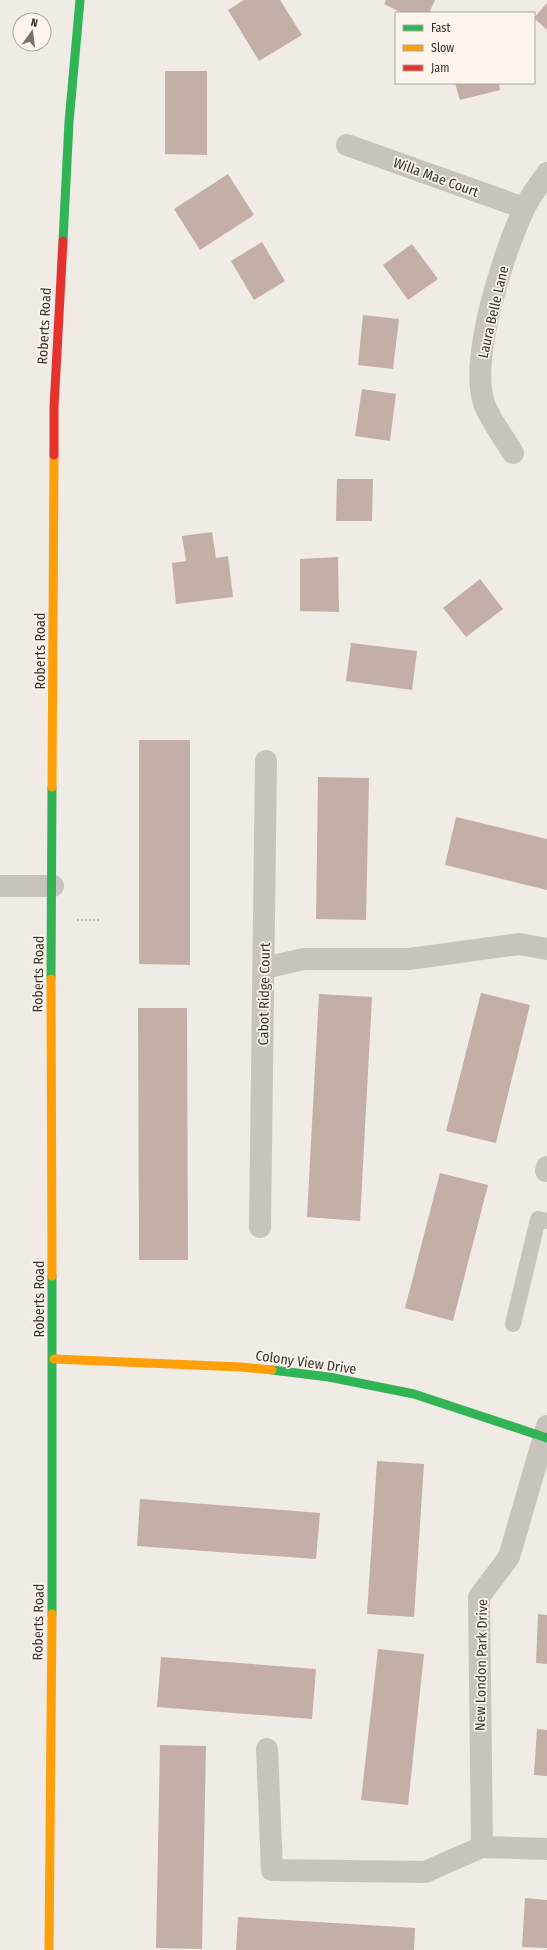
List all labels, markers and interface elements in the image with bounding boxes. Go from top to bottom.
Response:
north arrow [12,12,52,52]
legend [395,12,535,84]
text: N [30,16,39,30]
text: Fast [431,21,450,35]
text: Slow [431,41,454,55]
text: Jam [431,61,449,75]
street label: Willa Mae Court [391,154,481,201]
street label: Laura Belle Lane [475,264,512,360]
street label: Roberts Road [34,287,55,365]
street label: Roberts Road [32,613,49,689]
street label: Roberts Road [29,935,48,1013]
street label: Cabot Ridge Court [255,942,274,1046]
street label: Roberts Road [31,1261,48,1337]
street label: Colony View Drive [254,1347,358,1378]
street label: Roberts Road [29,1583,48,1661]
street label: New London Park Drive [472,1599,491,1731]

